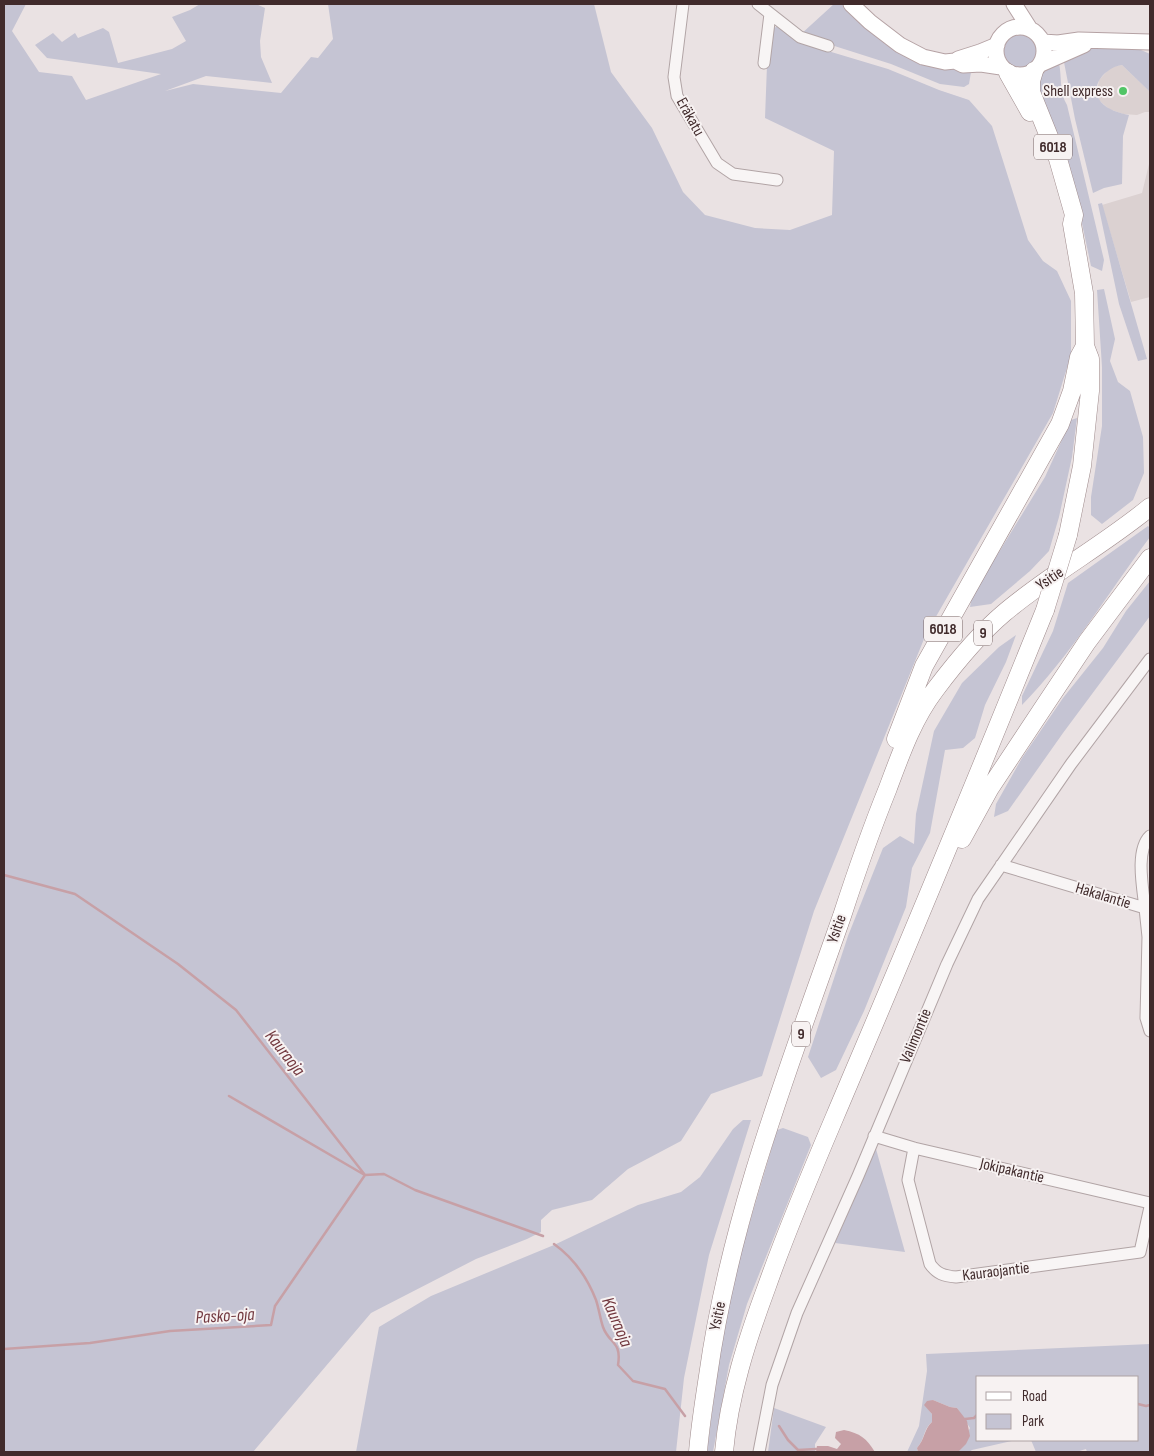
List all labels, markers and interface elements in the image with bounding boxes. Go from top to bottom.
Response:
place label: Shell express [1043,82,1113,101]
marker: Shell express [1117,85,1129,97]
street label: Eräkatu [672,94,708,140]
road number: 6018 [1034,134,1072,160]
street label: Ysitie [1033,563,1067,595]
road number: 6018 [924,616,962,642]
road number: 9 [974,620,992,646]
street label: Hakalantie [1073,879,1133,913]
street label: Ysitie [823,912,851,946]
street label: Valimontie [896,1006,936,1066]
road number: 9 [792,1022,810,1046]
water label: Kauraoja [261,1026,310,1081]
street label: Jokipakantie [977,1154,1046,1188]
street label: Kauraojantie [961,1258,1031,1286]
water label: Kauraoja [597,1294,637,1351]
street label: Ysitie [706,1300,730,1332]
water label: Pasko-oja [195,1304,256,1328]
legend [976,1376,1139,1441]
text: Road [1022,1387,1047,1406]
text: Park [1022,1412,1044,1431]

